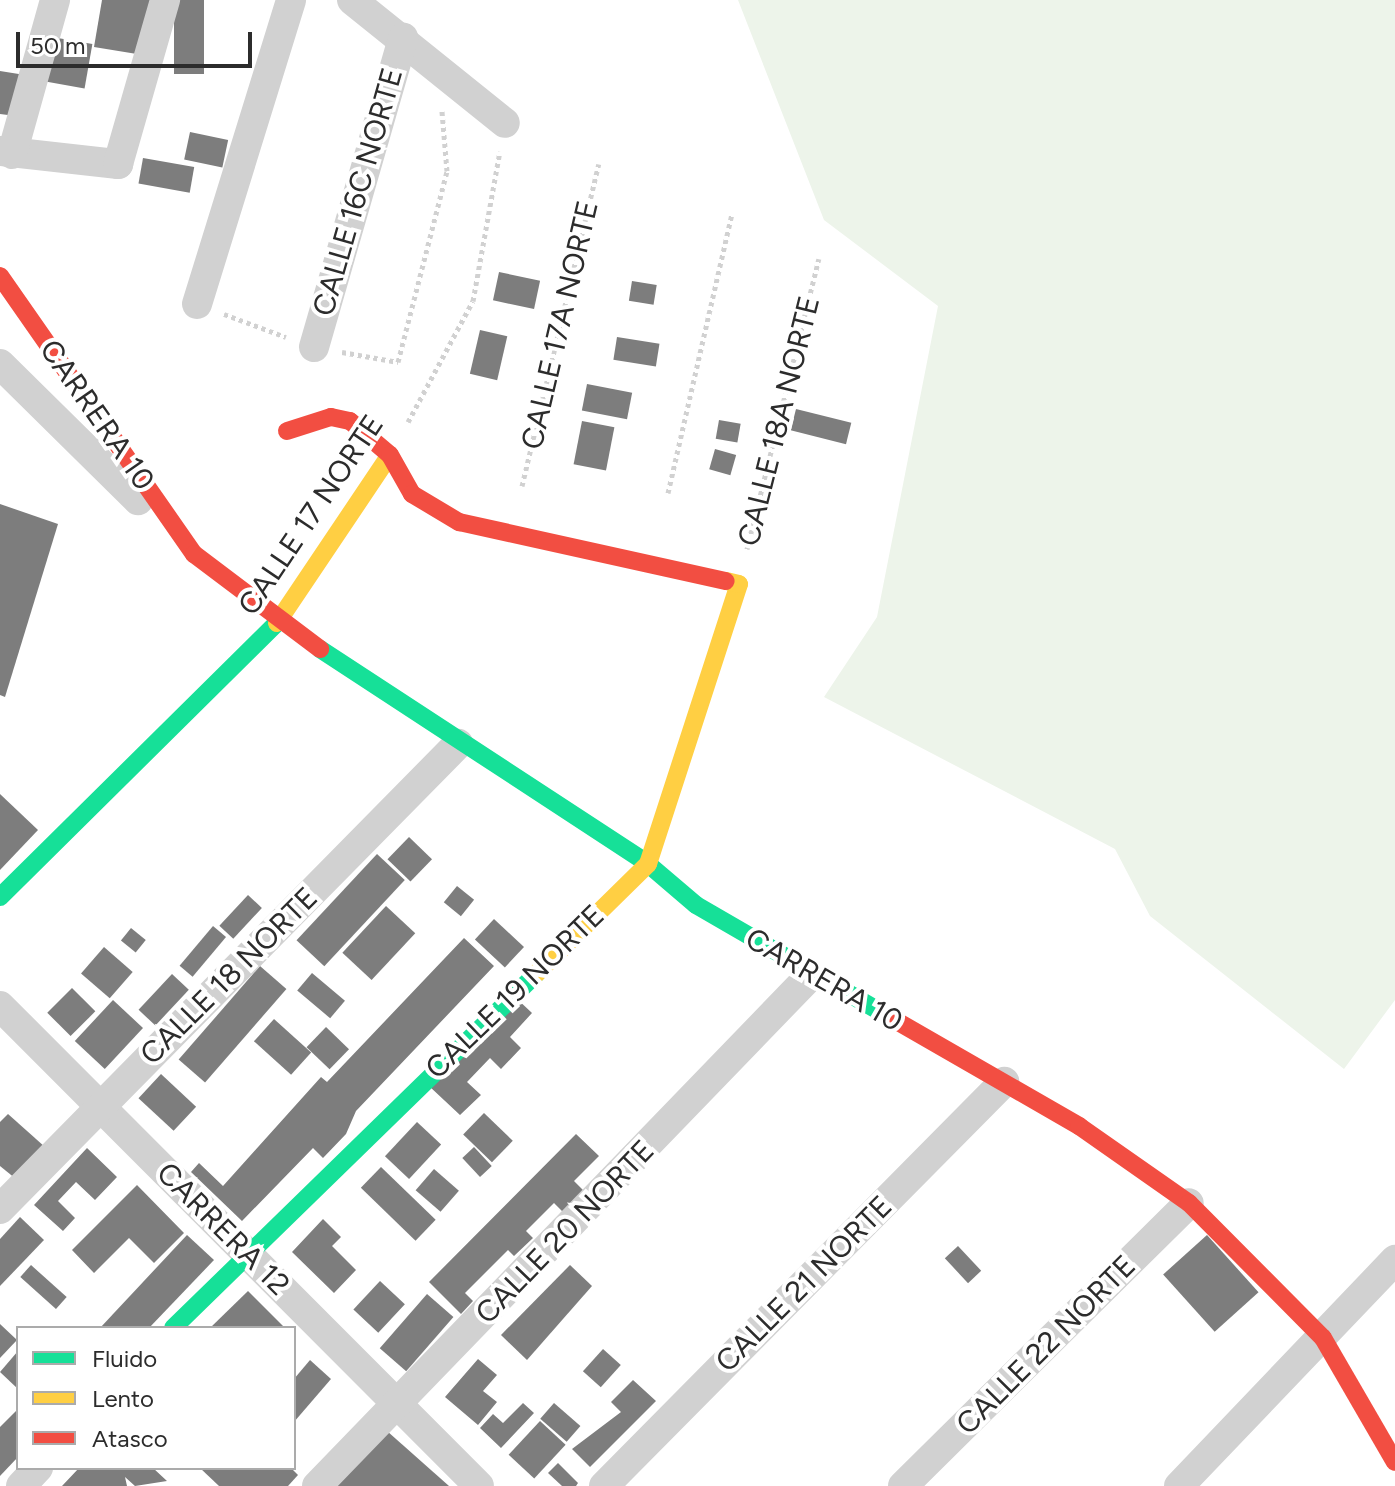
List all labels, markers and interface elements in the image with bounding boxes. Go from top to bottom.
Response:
scale bar [20,16,256,66]
text: 50 m [30,31,86,60]
street label: CALLE 16C NORTE [305,64,411,320]
street label: CALLE 17A NORTE [514,197,606,453]
street label: CALLE 18A NORTE [731,292,827,550]
street label: CARRERA 10 [32,333,162,497]
street label: CALLE 17 NORTE [231,408,391,622]
street label: CALLE 18 NORTE [133,880,325,1072]
street label: CALLE 19 NORTE [418,898,612,1086]
street label: CARRERA 10 [739,921,909,1039]
street label: CALLE 20 NORTE [468,1133,662,1331]
street label: CARRERA 12 [149,1155,297,1303]
street label: CALLE 21 NORTE [708,1188,900,1380]
street label: CALLE 22 NORTE [949,1248,1143,1442]
legend [16,1326,296,1470]
text: Fluido [92,1344,157,1373]
text: Lento [92,1384,154,1413]
text: Atasco [92,1424,168,1453]

